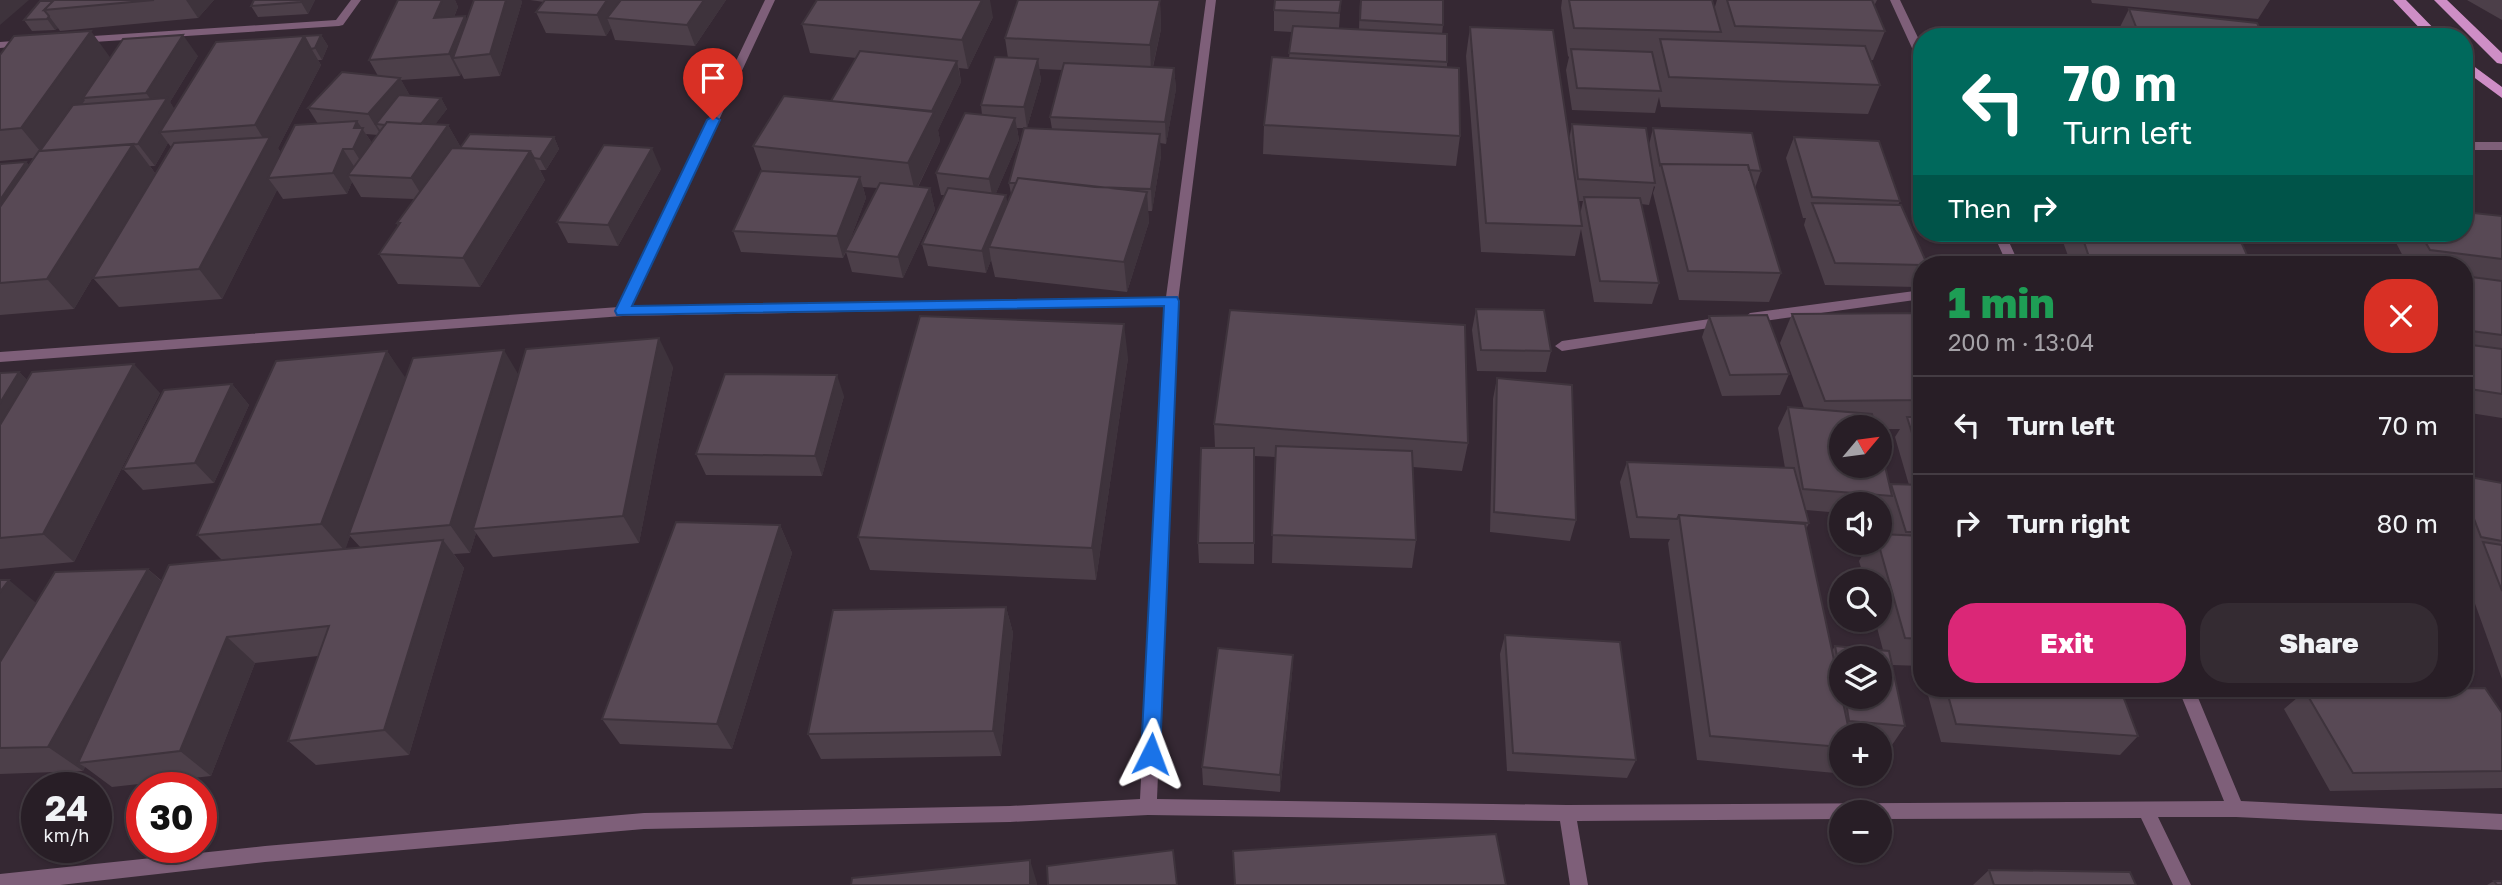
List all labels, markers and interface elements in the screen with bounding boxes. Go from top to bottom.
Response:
pin [683,48,743,120]
text: 70 m [2063,53,2177,112]
icon: left [1948,56,2039,147]
icon: arrive [694,59,732,97]
text: Turn left [2063,113,2192,151]
icon: right [2025,189,2063,227]
text: Then [1948,193,2011,224]
text: 1 min [1948,277,2055,327]
button: close [2364,279,2438,353]
text: 200 m · 13:04 [1948,328,2094,356]
icon: left [1948,406,1986,444]
text: Turn left [2007,410,2115,441]
text: 70 m [2379,410,2438,441]
north arrow [1829,415,1892,478]
map controls [1829,415,1892,863]
button: sound [1829,492,1892,555]
icon: right [1948,504,1986,542]
text: Turn right [2007,508,2130,539]
text: 80 m [2377,508,2438,539]
button: search [1829,569,1892,632]
button: Exit [1948,603,2186,683]
button: Share [2200,603,2438,683]
button: layers [1829,646,1892,709]
position arrow [1114,717,1188,791]
button: + [1829,723,1892,786]
speed limit sign: 30 [126,772,217,863]
text: 24 [45,787,88,829]
button: − [1829,800,1892,863]
text: km/h [44,824,89,846]

